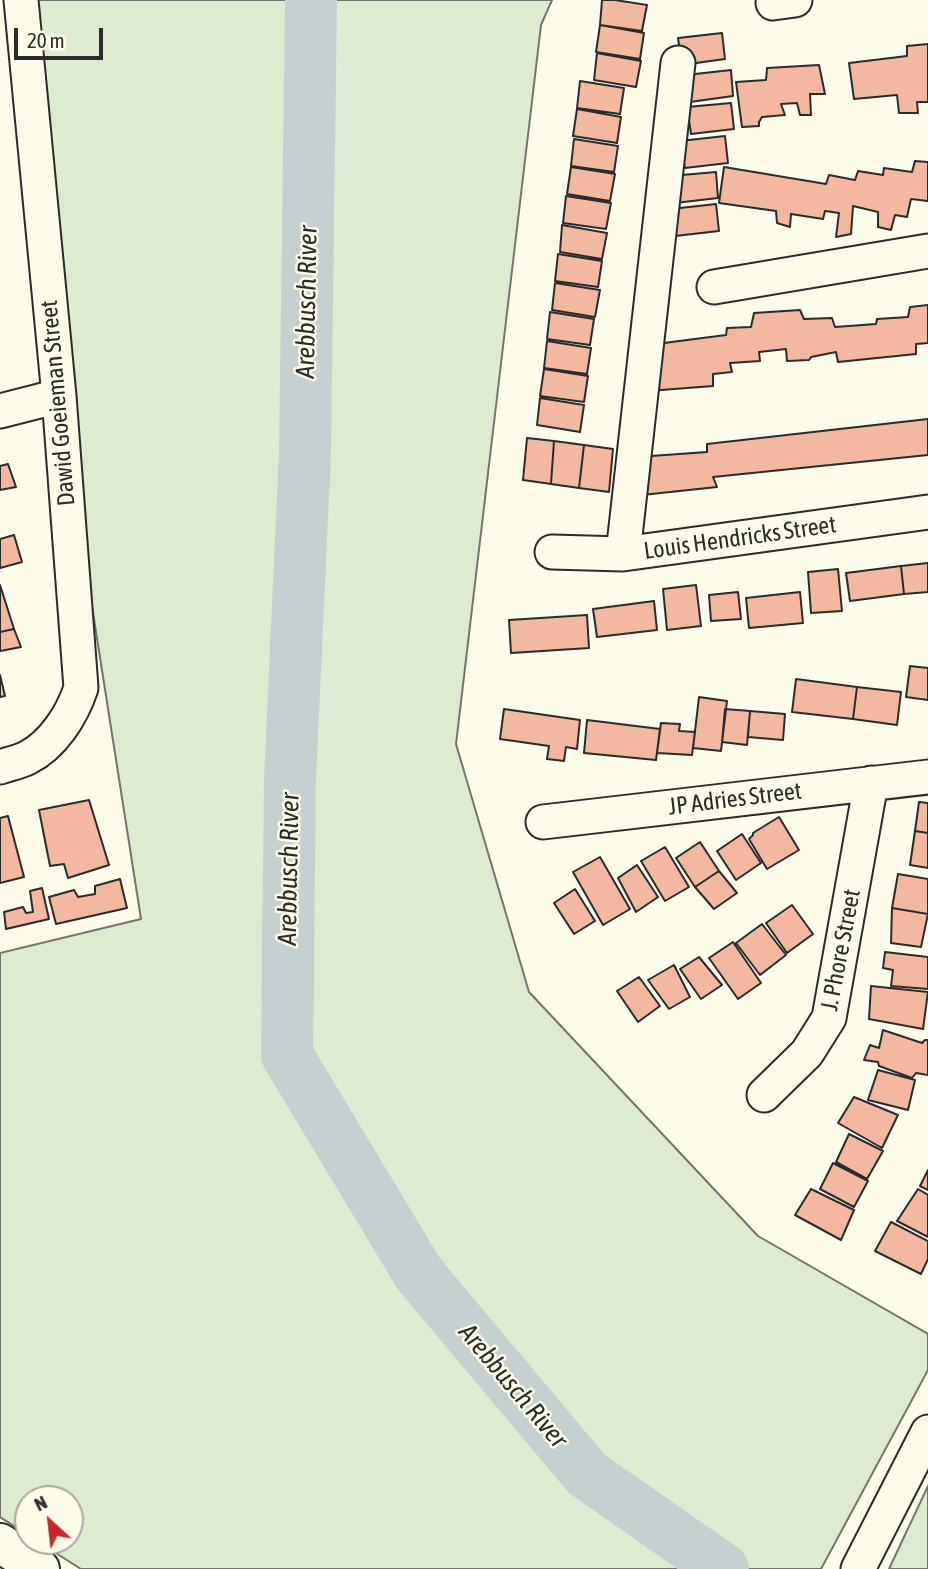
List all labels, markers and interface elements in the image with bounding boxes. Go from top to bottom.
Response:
scale bar [18,14,107,58]
text: 20 m [27,28,65,52]
water label: Arebbusch River [290,225,324,379]
street label: Dawid Goeieman Street [35,299,81,507]
street label: Louis Hendricks Street [642,510,838,566]
street label: JP Adries Street [667,777,803,821]
water label: Arebbusch River [272,792,306,946]
street label: J. Phore Street [815,887,867,1013]
water label: Arebbusch River [452,1318,574,1454]
north arrow [14,1485,84,1555]
text: N [30,1491,50,1515]

